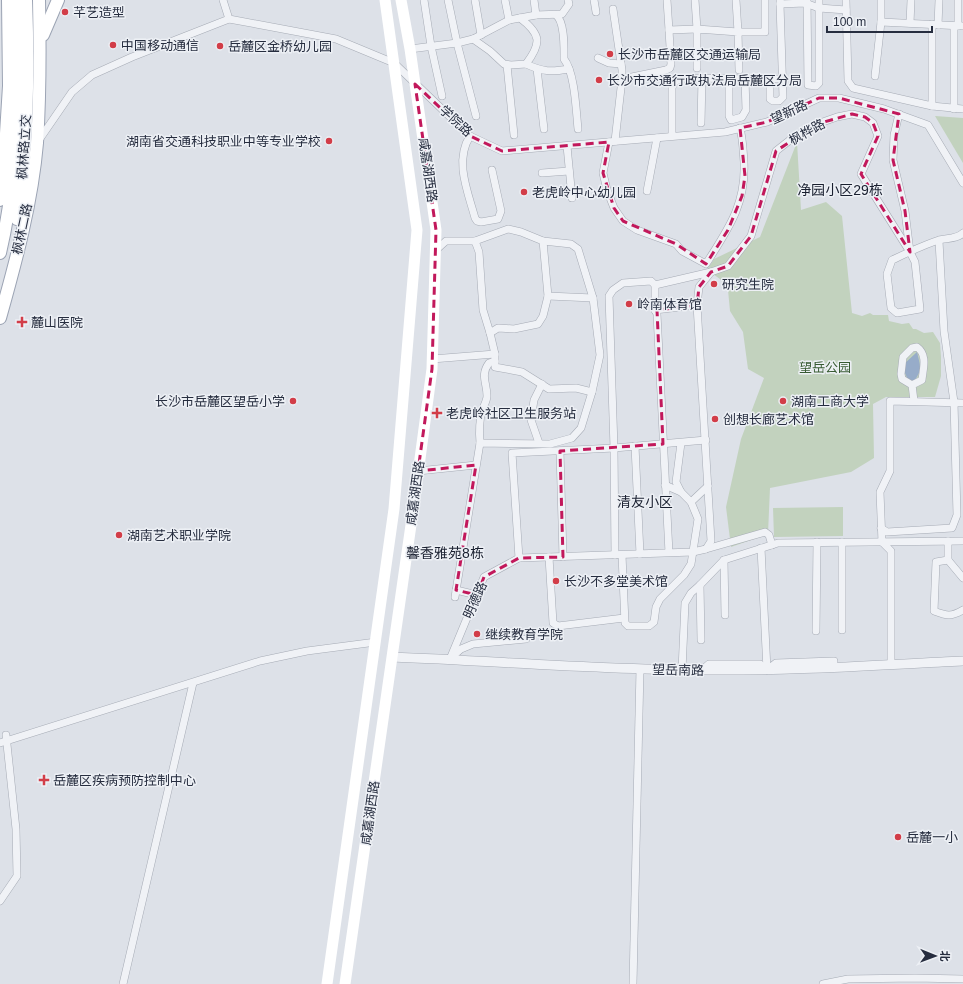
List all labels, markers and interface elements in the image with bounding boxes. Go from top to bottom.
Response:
place label: 芊艺造型 [73,5,125,20]
marker: 芊艺造型 [60,7,70,17]
scale bar [827,8,932,34]
text: 100 m [833,15,866,29]
place label: 中国移动通信 [121,38,199,53]
place label: 岳麓区金桥幼儿园 [228,39,332,54]
marker: 中国移动通信 [108,40,118,50]
marker: 岳麓区金桥幼儿园 [215,41,225,51]
place label: 长沙市岳麓区交通运输局 [618,47,761,62]
marker: 长沙市岳麓区交通运输局 [605,49,615,59]
place label: 长沙市交通行政执法局岳麓区分局 [607,73,802,88]
marker: 长沙市交通行政执法局岳麓区分局 [594,75,604,85]
street label: 望新路 [768,97,810,127]
street label: 学院路 [436,102,476,140]
street label: 枫林路立交 [14,114,34,180]
street label: 枫桦路 [786,116,828,148]
place label: 湖南省交通科技职业中等专业学校 [126,134,321,149]
marker: 湖南省交通科技职业中等专业学校 [324,136,334,146]
street label: 咸嘉湖西路 [416,137,440,203]
district label: 净园小区29栋 [797,182,883,198]
place label: 老虎岭中心幼儿园 [532,185,636,200]
marker: 老虎岭中心幼儿园 [519,187,529,197]
street label: 枫林二路 [9,202,35,256]
place label: 研究生院 [722,277,774,292]
marker: 研究生院 [709,279,719,289]
place label: 岭南体育馆 [637,297,702,312]
marker: 岭南体育馆 [624,299,634,309]
place label: 麓山医院 [31,315,83,330]
marker: 麓山医院 [16,316,28,328]
park label: 望岳公园 [799,360,851,375]
place label: 长沙市岳麓区望岳小学 [155,394,285,409]
place label: 湖南工商大学 [791,394,869,409]
marker: 长沙市岳麓区望岳小学 [288,396,298,406]
marker: 湖南工商大学 [778,396,788,406]
place label: 老虎岭社区卫生服务站 [446,406,576,421]
marker: 老虎岭社区卫生服务站 [431,407,443,419]
place label: 创想长廊艺术馆 [723,412,814,427]
marker: 创想长廊艺术馆 [710,414,720,424]
street label: 咸嘉湖西路 [403,460,427,526]
district label: 清友小区 [617,494,673,510]
place label: 湖南艺术职业学院 [127,528,231,543]
marker: 湖南艺术职业学院 [114,530,124,540]
district label: 馨香雅苑8栋 [406,545,484,561]
place label: 长沙不多堂美术馆 [564,574,668,589]
marker: 长沙不多堂美术馆 [551,576,561,586]
street label: 明德路 [460,579,490,621]
place label: 继续教育学院 [485,627,563,642]
marker: 继续教育学院 [472,629,482,639]
street label: 望岳南路 [652,662,704,678]
place label: 岳麓区疾病预防控制中心 [53,773,196,788]
marker: 岳麓区疾病预防控制中心 [38,774,50,786]
street label: 咸嘉湖西路 [358,780,382,846]
place label: 岳麓一小 [906,830,958,845]
marker: 岳麓一小 [893,832,903,842]
north arrow [915,936,955,976]
text: 北 [939,951,951,962]

